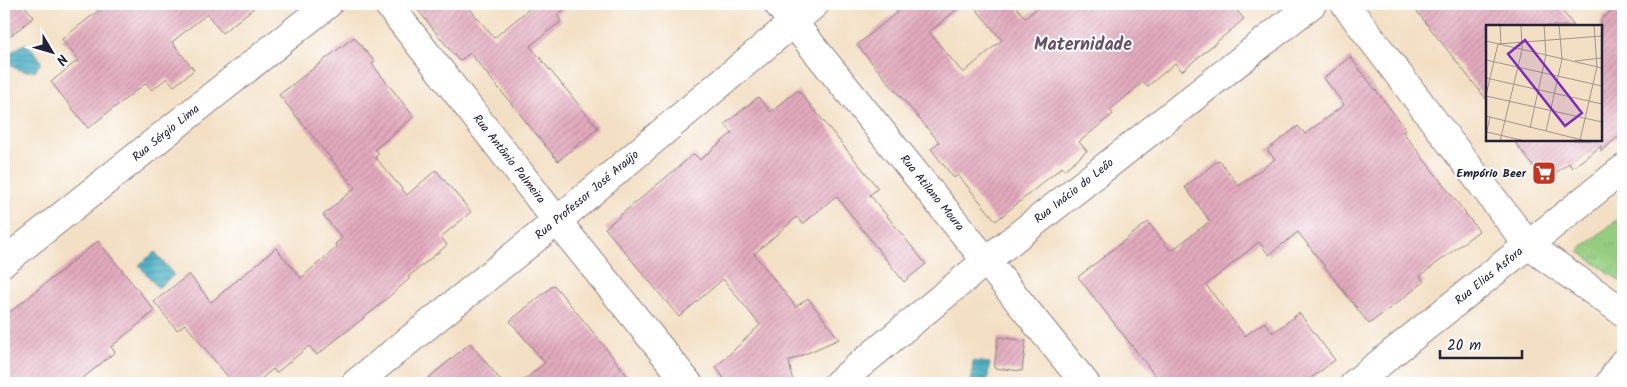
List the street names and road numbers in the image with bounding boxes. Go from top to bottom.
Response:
street label: Rua Sérgio Lima [128,100,204,166]
street label: Rua Antônio Palmeira [468,110,550,208]
street label: Rua Professor José Araújo [531,146,643,244]
street label: Rua Atilano Moura [895,151,969,236]
street label: Rua Inácio do Leão [1030,154,1118,228]
street label: Rua Elias Asfora [1451,242,1528,310]

